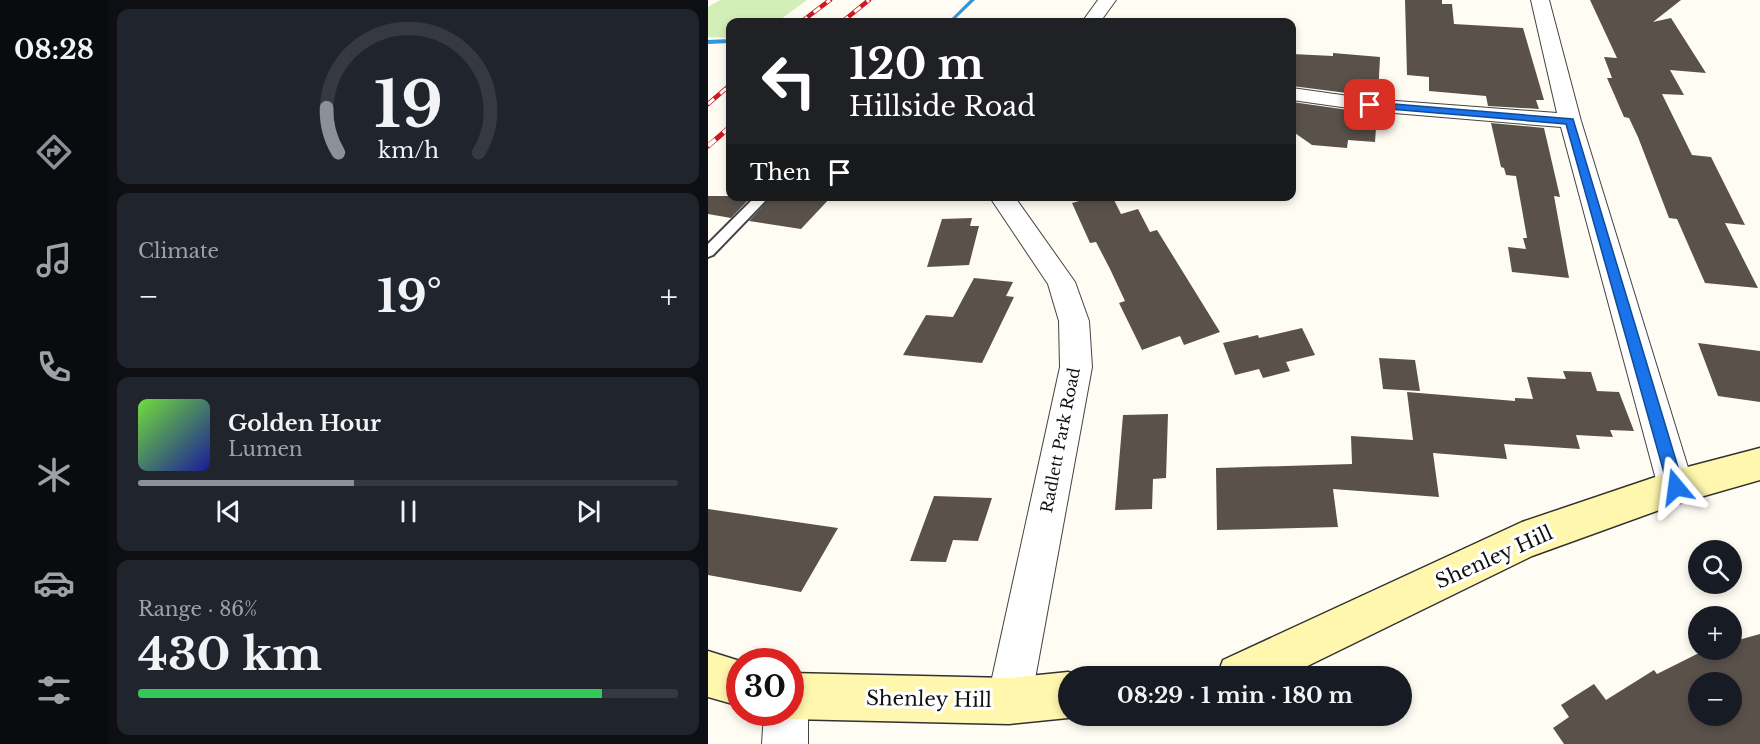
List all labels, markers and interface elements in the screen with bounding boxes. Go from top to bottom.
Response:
text: 08:28 [14,33,94,66]
text: 120 m [849,38,984,90]
icon: left [750,42,828,120]
text: 19 [373,67,443,145]
pin [1344,79,1395,130]
icon: arrive [1353,88,1386,121]
text: Hillside Road [849,90,1036,123]
icon: directions [33,131,75,173]
text: km/h [378,138,439,165]
icon: arrive [823,156,856,189]
text: Then [750,159,811,186]
icon: music [33,239,75,281]
text: Climate [138,239,219,263]
text: 19° [377,268,442,324]
text: − [138,276,159,317]
text: + [660,276,678,317]
icon: phone [33,346,75,388]
street label: Radlett Park Road [1036,366,1084,514]
text: Golden Hour [228,410,381,437]
text: Lumen [228,437,303,461]
icon: climate [33,454,75,496]
position arrow [1644,455,1708,519]
icon: previous [212,495,245,528]
icon: pause [392,495,425,528]
icon: next [572,495,605,528]
street label: Shenley Hill [1432,520,1556,594]
map controls [1688,540,1742,726]
button: search [1688,540,1742,594]
icon: car [33,562,75,604]
text: Range · 86% [138,597,258,621]
button: + [1688,606,1742,660]
text: 430 km [138,626,322,682]
speed limit sign: 30 [726,648,804,726]
icon: filters [33,669,75,711]
button: − [1688,672,1742,726]
text: 08:29 · 1 min · 180 m [1117,682,1353,709]
street label: Shenley Hill [866,686,992,712]

